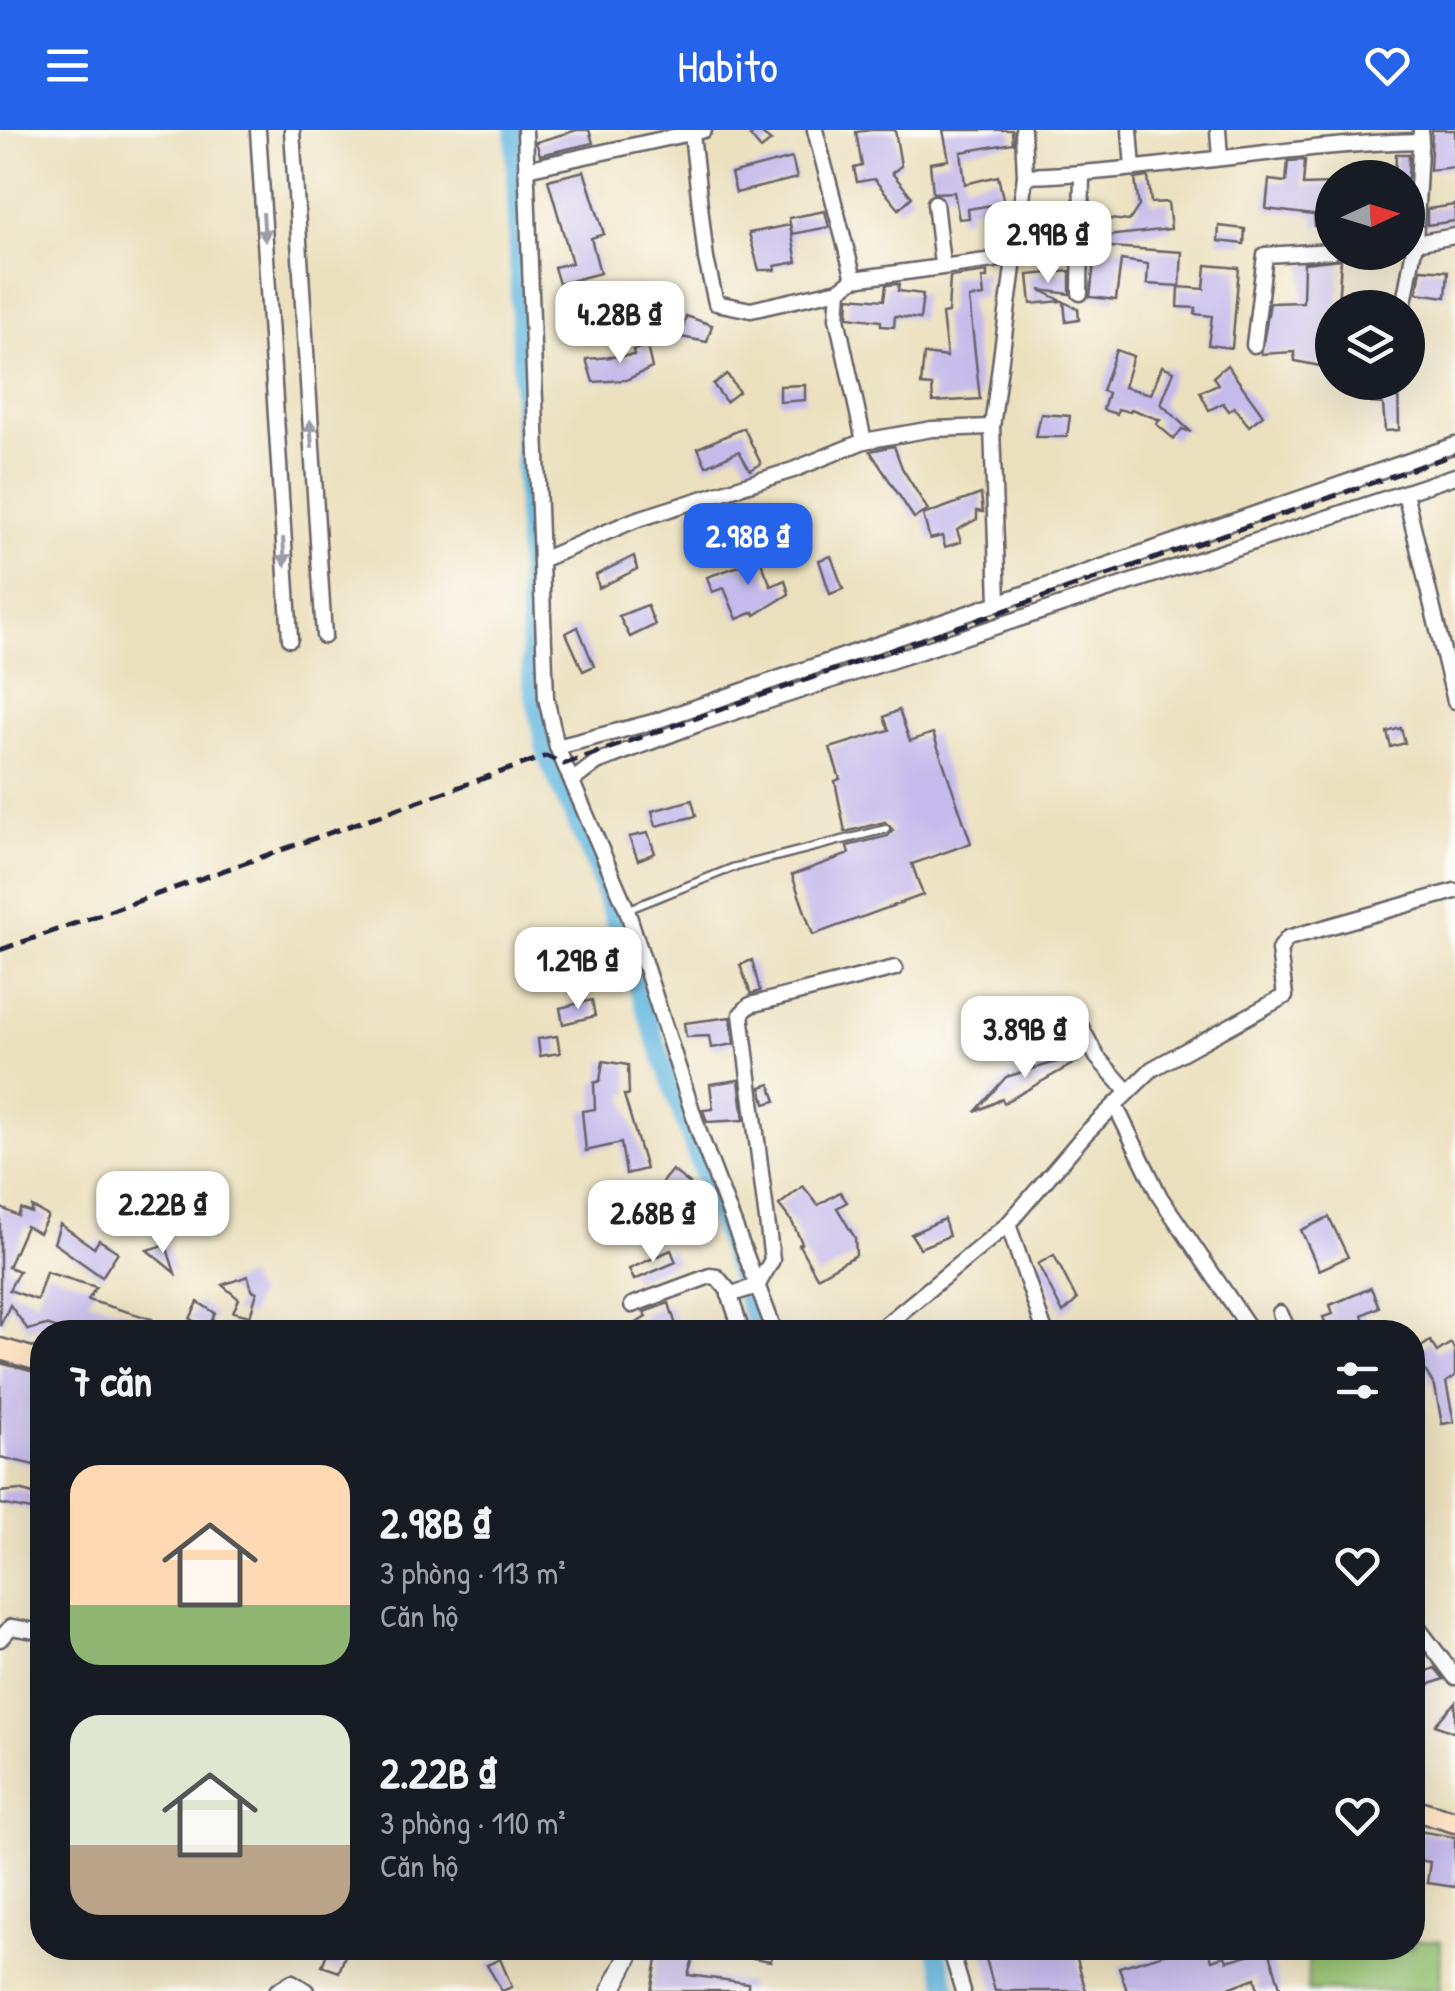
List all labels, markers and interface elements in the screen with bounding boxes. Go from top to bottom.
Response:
text: Habito [677,35,778,96]
icon: menu [40,38,95,93]
icon: heart [1360,38,1415,93]
north arrow [1315,160,1425,270]
map controls [1315,160,1425,400]
pin: 2.99B ₫ [956,201,1140,286]
one-way arrow [256,212,272,244]
text: 2.99B ₫ [1007,212,1089,255]
pin: 4.28B ₫ [528,281,712,366]
button: layers [1315,290,1425,400]
text: 4.28B ₫ [577,292,663,335]
one-way arrow [303,418,319,450]
pin: 2.98B ₫ [656,503,840,588]
text: 2.98B ₫ [705,514,791,557]
one-way arrow [276,536,292,568]
pin: 1.29B ₫ [486,927,670,1012]
text: 1.29B ₫ [537,938,619,981]
pin: 3.89B ₫ [933,996,1117,1081]
text: 3.89B ₫ [983,1007,1067,1050]
pin: 2.22B ₫ [71,1171,255,1256]
pin: 2.68B ₫ [561,1180,745,1265]
text: 2.22B ₫ [118,1182,208,1225]
text: 2.68B ₫ [610,1191,696,1234]
text: 7 căn [70,1352,152,1409]
icon: filters [1330,1353,1385,1408]
text: 2.98B ₫ [380,1494,492,1551]
icon: home [150,1505,270,1625]
icon: heart [1330,1538,1385,1593]
text: 3 phòng · 113 m² [380,1551,566,1594]
text: Căn hộ [380,1594,458,1637]
text: 2.22B ₫ [380,1744,497,1801]
icon: home [150,1755,270,1875]
icon: heart [1330,1788,1385,1843]
text: 3 phòng · 110 m² [380,1801,566,1844]
text: Căn hộ [380,1844,458,1887]

